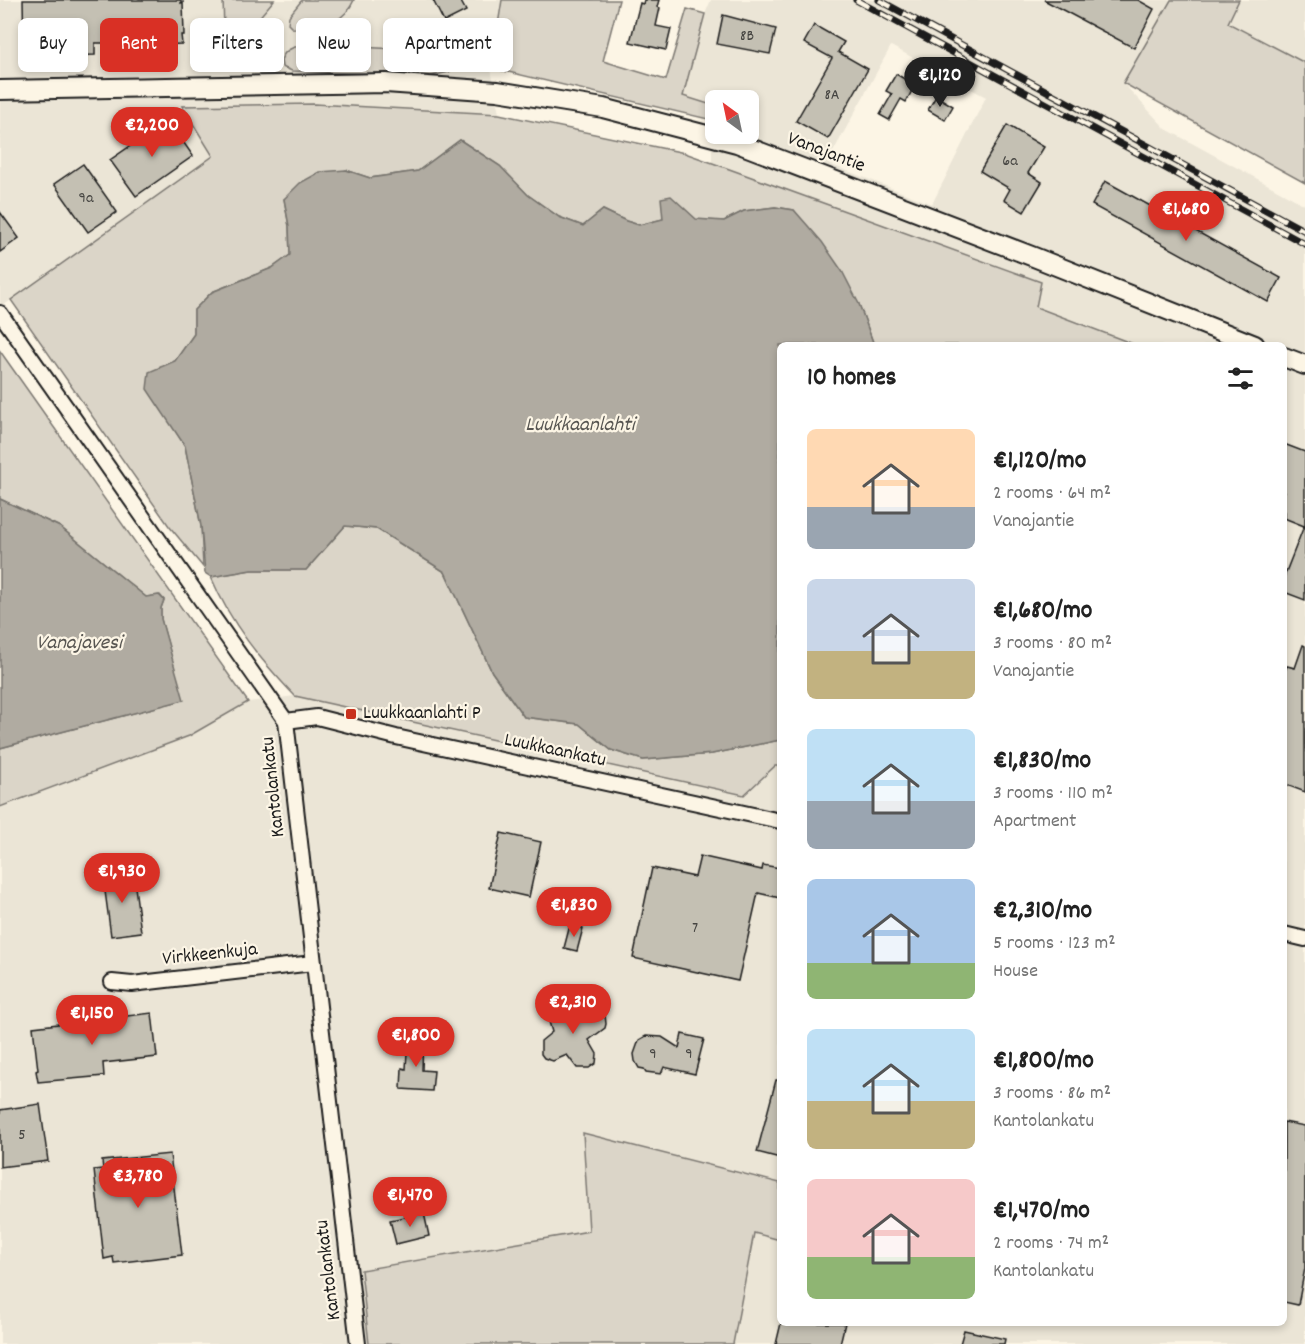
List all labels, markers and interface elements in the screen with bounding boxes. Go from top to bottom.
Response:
chip: Buy [18,18,88,72]
chip: Rent [100,18,178,72]
chip: Filters [190,18,284,72]
chip: New [296,18,371,72]
chip: Apartment [383,18,513,72]
house number: 8B [740,25,754,48]
pin: €1,120 [891,57,989,108]
text: €1,120 [918,62,962,90]
house number: 8A [824,84,840,107]
north arrow [705,90,759,144]
map controls [705,90,759,144]
pin: €2,200 [103,107,201,158]
text: €2,200 [125,112,179,140]
street label: Vanajantie [783,125,869,181]
house number: 6a [1002,150,1018,173]
house number: 9a [79,187,94,210]
pin: €1,680 [1137,191,1235,242]
text: €1,680 [1162,196,1210,224]
text: 10 homes [807,360,897,397]
icon: filters [1224,362,1257,395]
water label: Luukkaanlahti [525,411,638,441]
text: €1,120/mo [993,443,1086,480]
icon: home [855,453,927,525]
text: 2 rooms · 64 m² [993,480,1111,508]
text: Vanajantie [993,508,1074,536]
text: €1,680/mo [993,593,1092,630]
icon: home [855,603,927,675]
water label: Vanajavesi [36,629,125,659]
text: 3 rooms · 80 m² [993,630,1112,658]
text: Vanajantie [993,658,1074,686]
place label: Luukkaanlahti P [363,700,481,728]
marker: Luukkaanlahti P [344,707,358,721]
street label: Luukkaankatu [502,727,608,775]
street label: Kantolankatu [255,735,293,839]
text: €1,830/mo [993,743,1091,780]
icon: home [855,753,927,825]
text: 3 rooms · 110 m² [993,780,1113,808]
text: Apartment [993,808,1076,836]
pin: €1,930 [73,853,171,904]
text: €1,930 [98,858,146,886]
pin: €1,830 [525,887,623,938]
text: €1,830 [550,892,598,920]
text: €2,310/mo [993,893,1092,930]
icon: home [855,903,927,975]
house number: 7 [692,917,698,940]
text: 5 rooms · 123 m² [993,930,1116,958]
street label: Virkkeenkuja [161,936,260,974]
text: House [993,958,1038,986]
pin: €2,310 [524,984,622,1035]
text: €2,310 [549,989,597,1017]
pin: €1,150 [43,995,141,1046]
text: €1,150 [70,1000,114,1028]
pin: €1,800 [367,1017,465,1068]
text: €1,800 [391,1022,441,1050]
house number: 9 [649,1043,657,1066]
house number: 9 [685,1043,693,1066]
text: €1,800/mo [993,1043,1094,1080]
icon: home [855,1053,927,1125]
text: 3 rooms · 86 m² [993,1080,1111,1108]
text: Kantolankatu [993,1108,1094,1136]
house number: 5 [18,1124,26,1147]
pin: €3,780 [89,1158,187,1209]
text: €3,780 [113,1163,163,1191]
pin: €1,470 [361,1177,459,1228]
text: €1,470 [387,1182,433,1210]
text: €1,470/mo [993,1193,1090,1230]
icon: home [855,1203,927,1275]
street label: Kantolankatu [309,1218,349,1322]
text: 2 rooms · 74 m² [993,1230,1109,1258]
text: Kantolankatu [993,1258,1094,1286]

